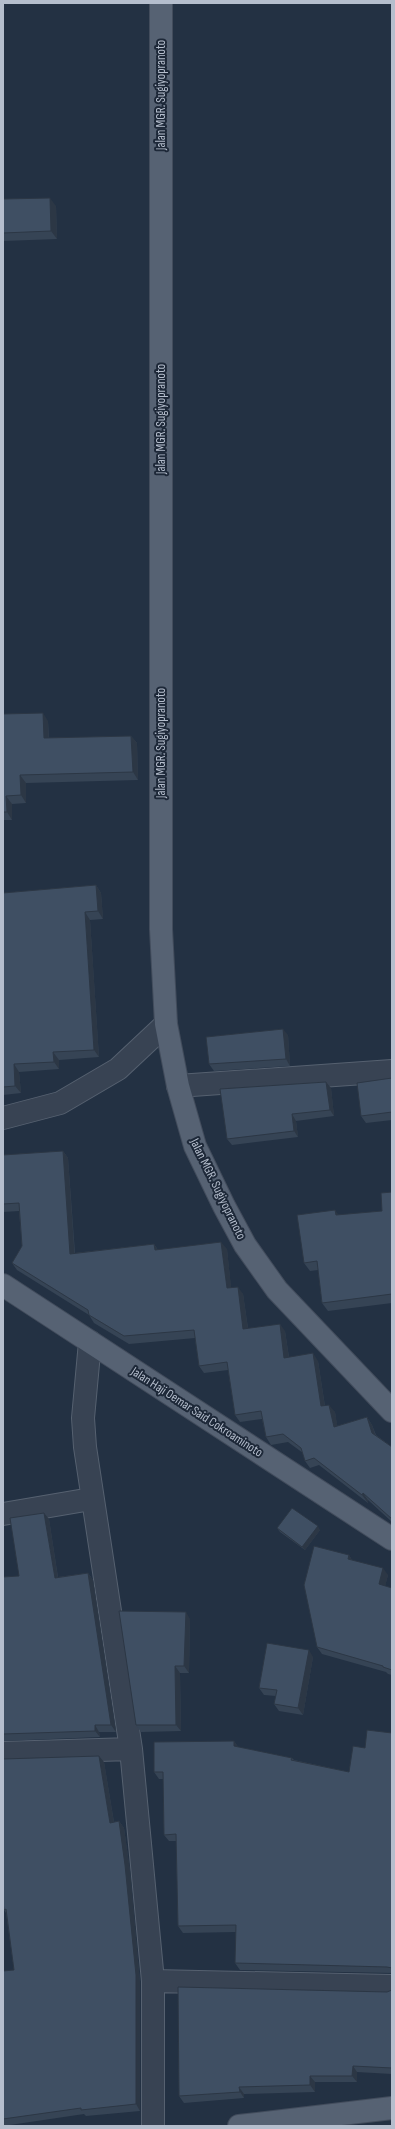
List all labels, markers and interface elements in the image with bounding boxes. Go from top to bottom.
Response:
street label: Jalan MGR. Sugiyopranoto [153,40,169,151]
street label: Jalan MGR. Sugiyopranoto [153,364,169,475]
street label: Jalan MGR. Sugiyopranoto [153,688,169,799]
street label: Jalan MGR. Sugiyopranoto [186,1135,249,1242]
street label: Jalan Haji Oemar Said Cokroaminoto [127,1363,266,1461]

